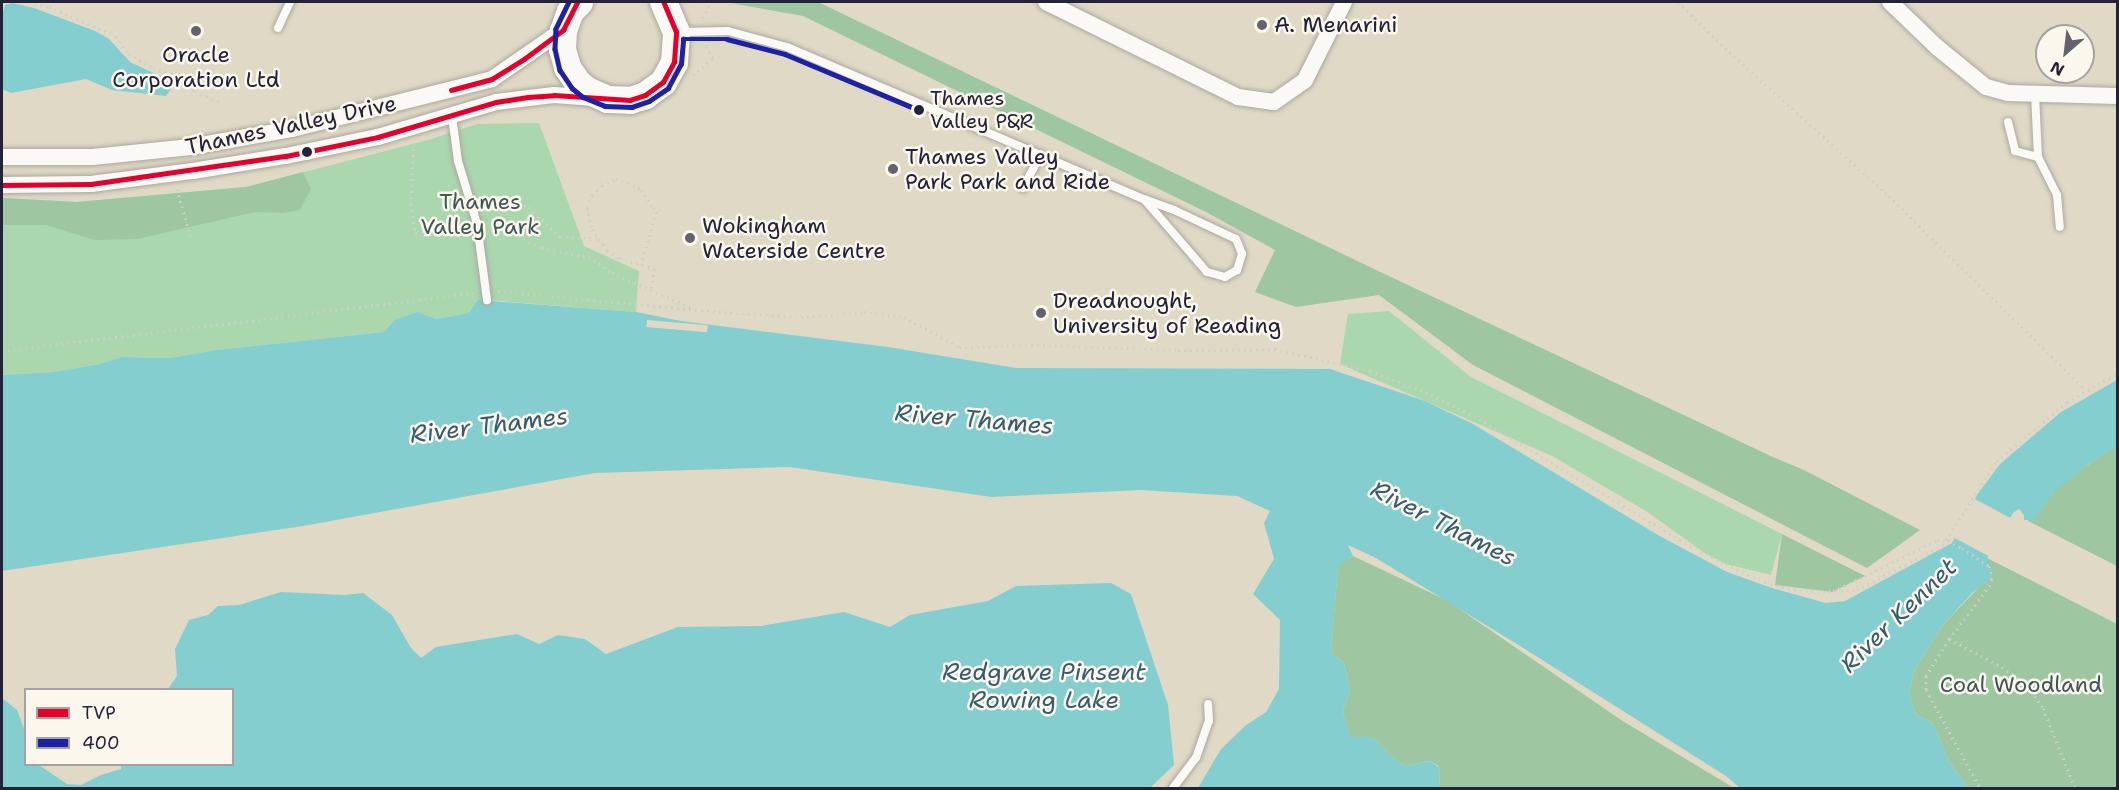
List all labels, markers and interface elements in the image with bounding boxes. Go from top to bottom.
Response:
place label: A. Menarini [1274,12,1398,38]
marker: A. Menarini [1255,18,1269,32]
marker: Oracle Corporation Ltd [189,24,203,38]
north arrow [2035,24,2095,84]
place label: Oracle Corporation Ltd [112,41,280,92]
text: N [2047,56,2068,81]
place label: Thames Valley P&R [930,86,1033,133]
street label: Thames Valley Drive [183,90,399,160]
marker: Thames Valley P&R [913,104,925,116]
place label: Thames Valley Park Park and Ride [905,143,1110,194]
unlabelled marker [301,146,313,158]
marker: Thames Valley Park Park and Ride [886,162,900,176]
park label: Thames Valley Park [420,188,540,240]
place label: Wokingham Waterside Centre [702,212,886,264]
marker: Wokingham Waterside Centre [683,231,697,245]
place label: Dreadnought, University of Reading [1053,287,1281,338]
marker: Dreadnought, University of Reading [1034,306,1048,320]
water label: River Thames [894,399,1054,441]
water label: River Thames [408,402,570,450]
water label: River Thames [1366,475,1520,573]
water label: River Kennet [1835,553,1963,679]
water label: Redgrave Pinsent Rowing Lake [942,659,1146,715]
park label: Coal Woodland [1940,672,2102,698]
legend [24,688,234,766]
text: TVP [82,701,116,725]
text: 400 [82,731,120,755]

